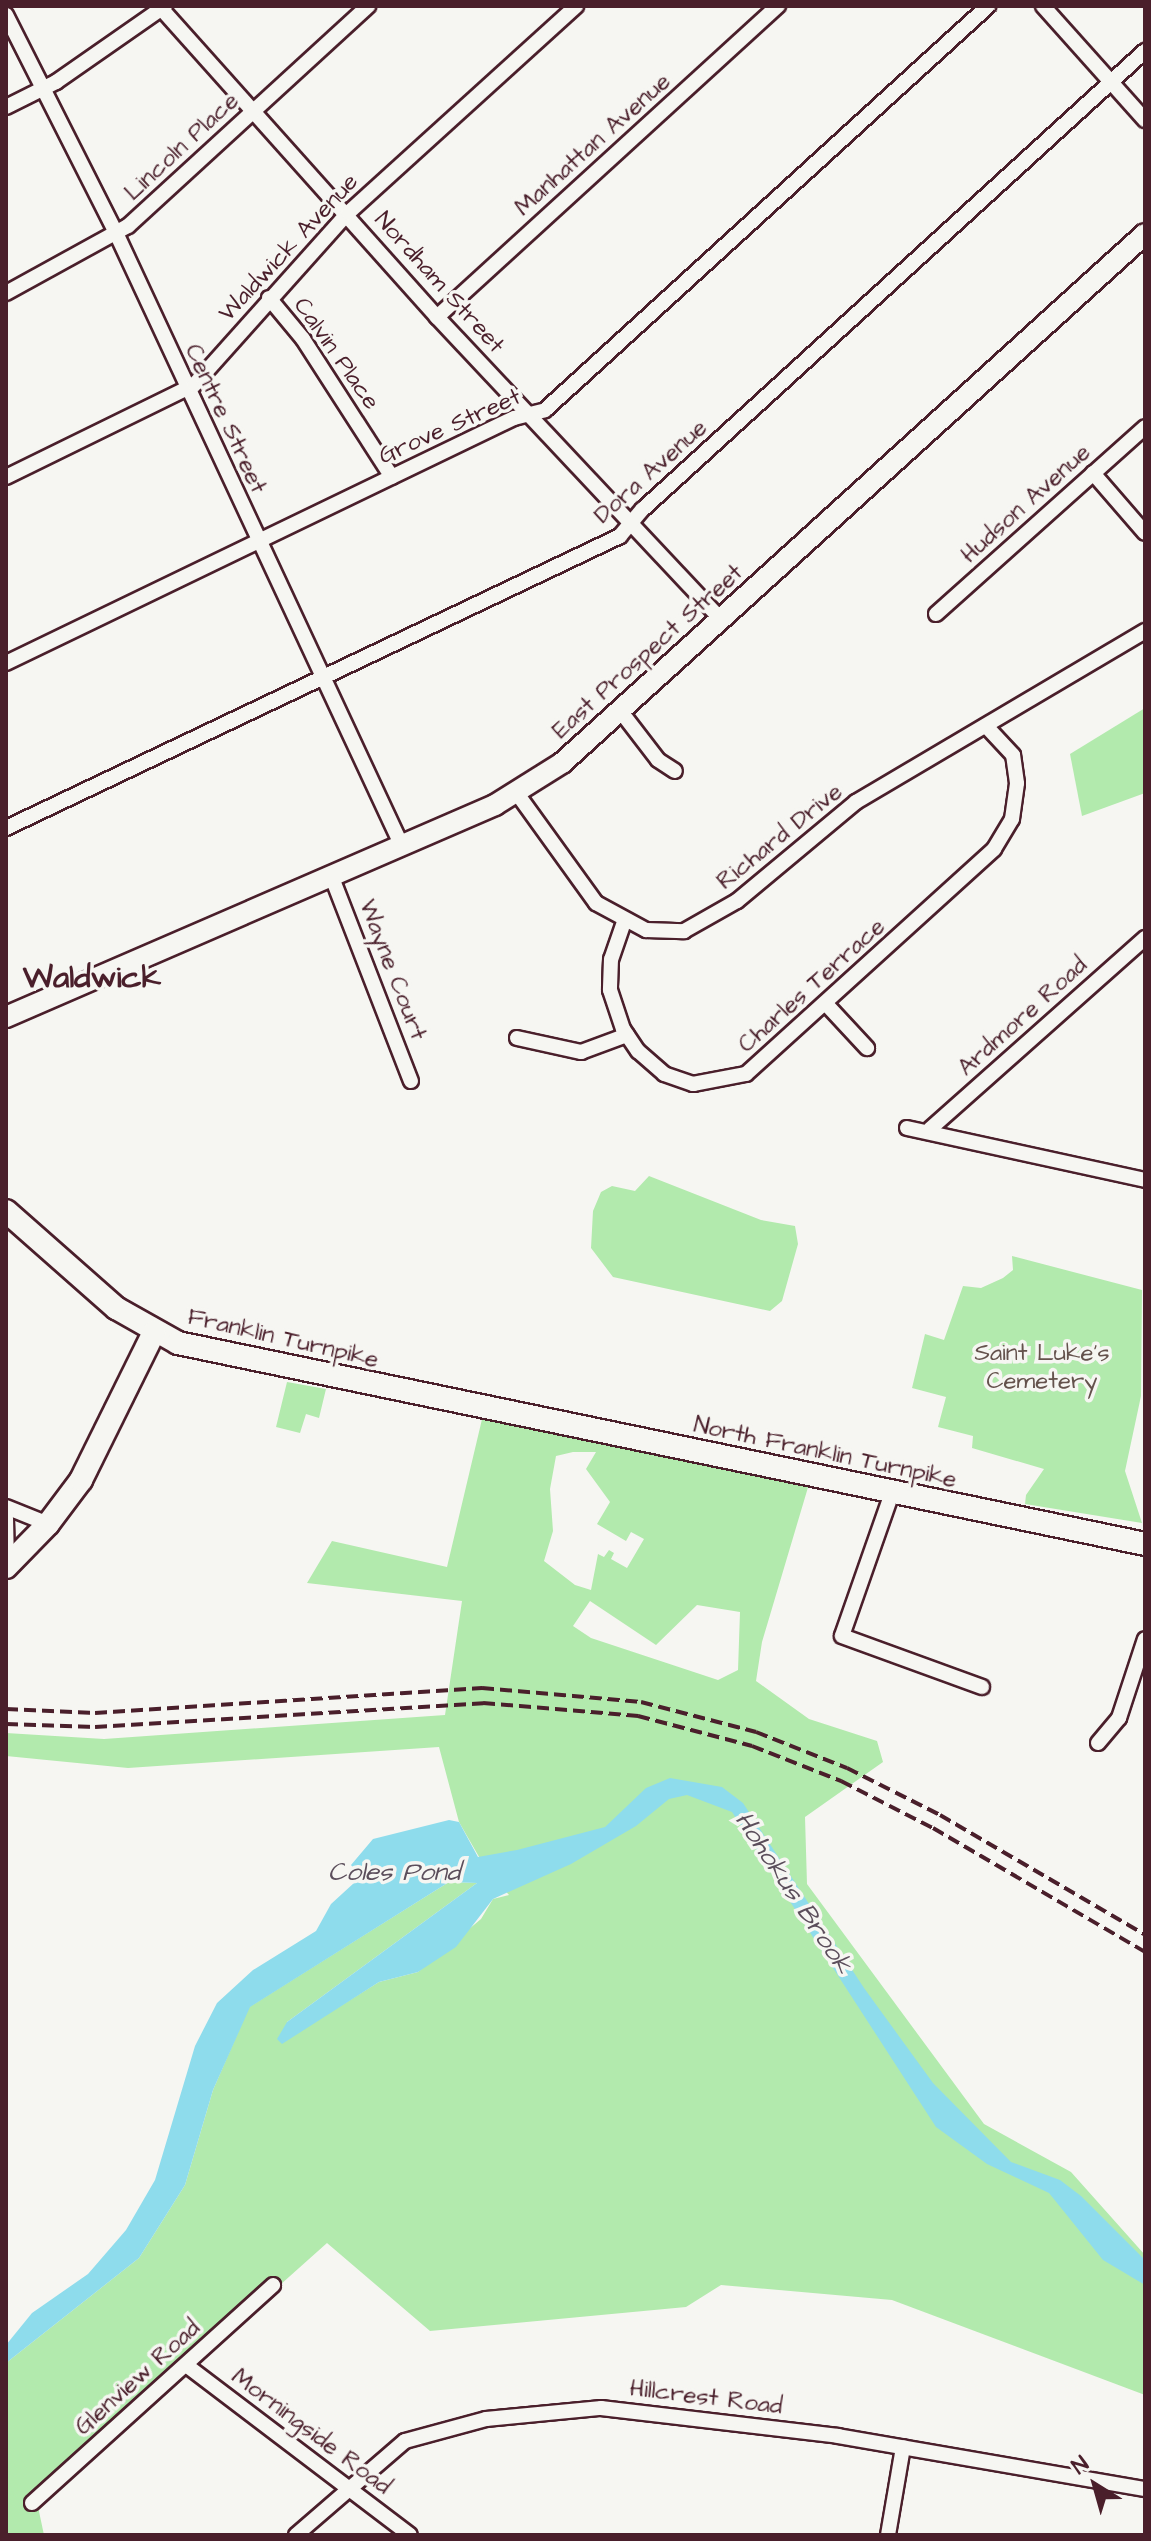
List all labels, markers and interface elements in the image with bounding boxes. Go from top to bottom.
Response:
street label: Manhattan Avenue [509,68,677,222]
street label: Lincoln Place [119,87,245,207]
street label: Waldwick Avenue [213,168,365,328]
street label: Nordham Street [368,206,510,360]
street label: Calvin Place [287,292,385,416]
street label: Centre Street [178,340,272,498]
street label: Grove Street [375,383,525,471]
street label: Dora Avenue [589,414,713,530]
street label: Hudson Avenue [955,438,1097,570]
street label: East Prospect Street [547,559,749,745]
street label: Richard Drive [711,778,849,896]
street label: Wayne Court [352,896,432,1044]
street label: Charles Terrace [733,913,891,1059]
street label: Ardmore Road [952,951,1094,1083]
district label: Waldwick [23,959,161,997]
street label: Franklin Turnpike [185,1303,381,1375]
park label: Saint Luke's Cemetery [974,1340,1110,1396]
street label: North Franklin Turnpike [691,1411,959,1495]
water label: Hohokus Brook [727,1806,859,1980]
water label: Coles Pond [328,1857,460,1889]
street label: Glenview Road [69,2314,207,2442]
street label: Morningside Road [226,2363,396,2501]
street label: Hillcrest Road [628,2374,784,2422]
north arrow [1055,2445,1135,2525]
text: N [1065,2449,1095,2482]

